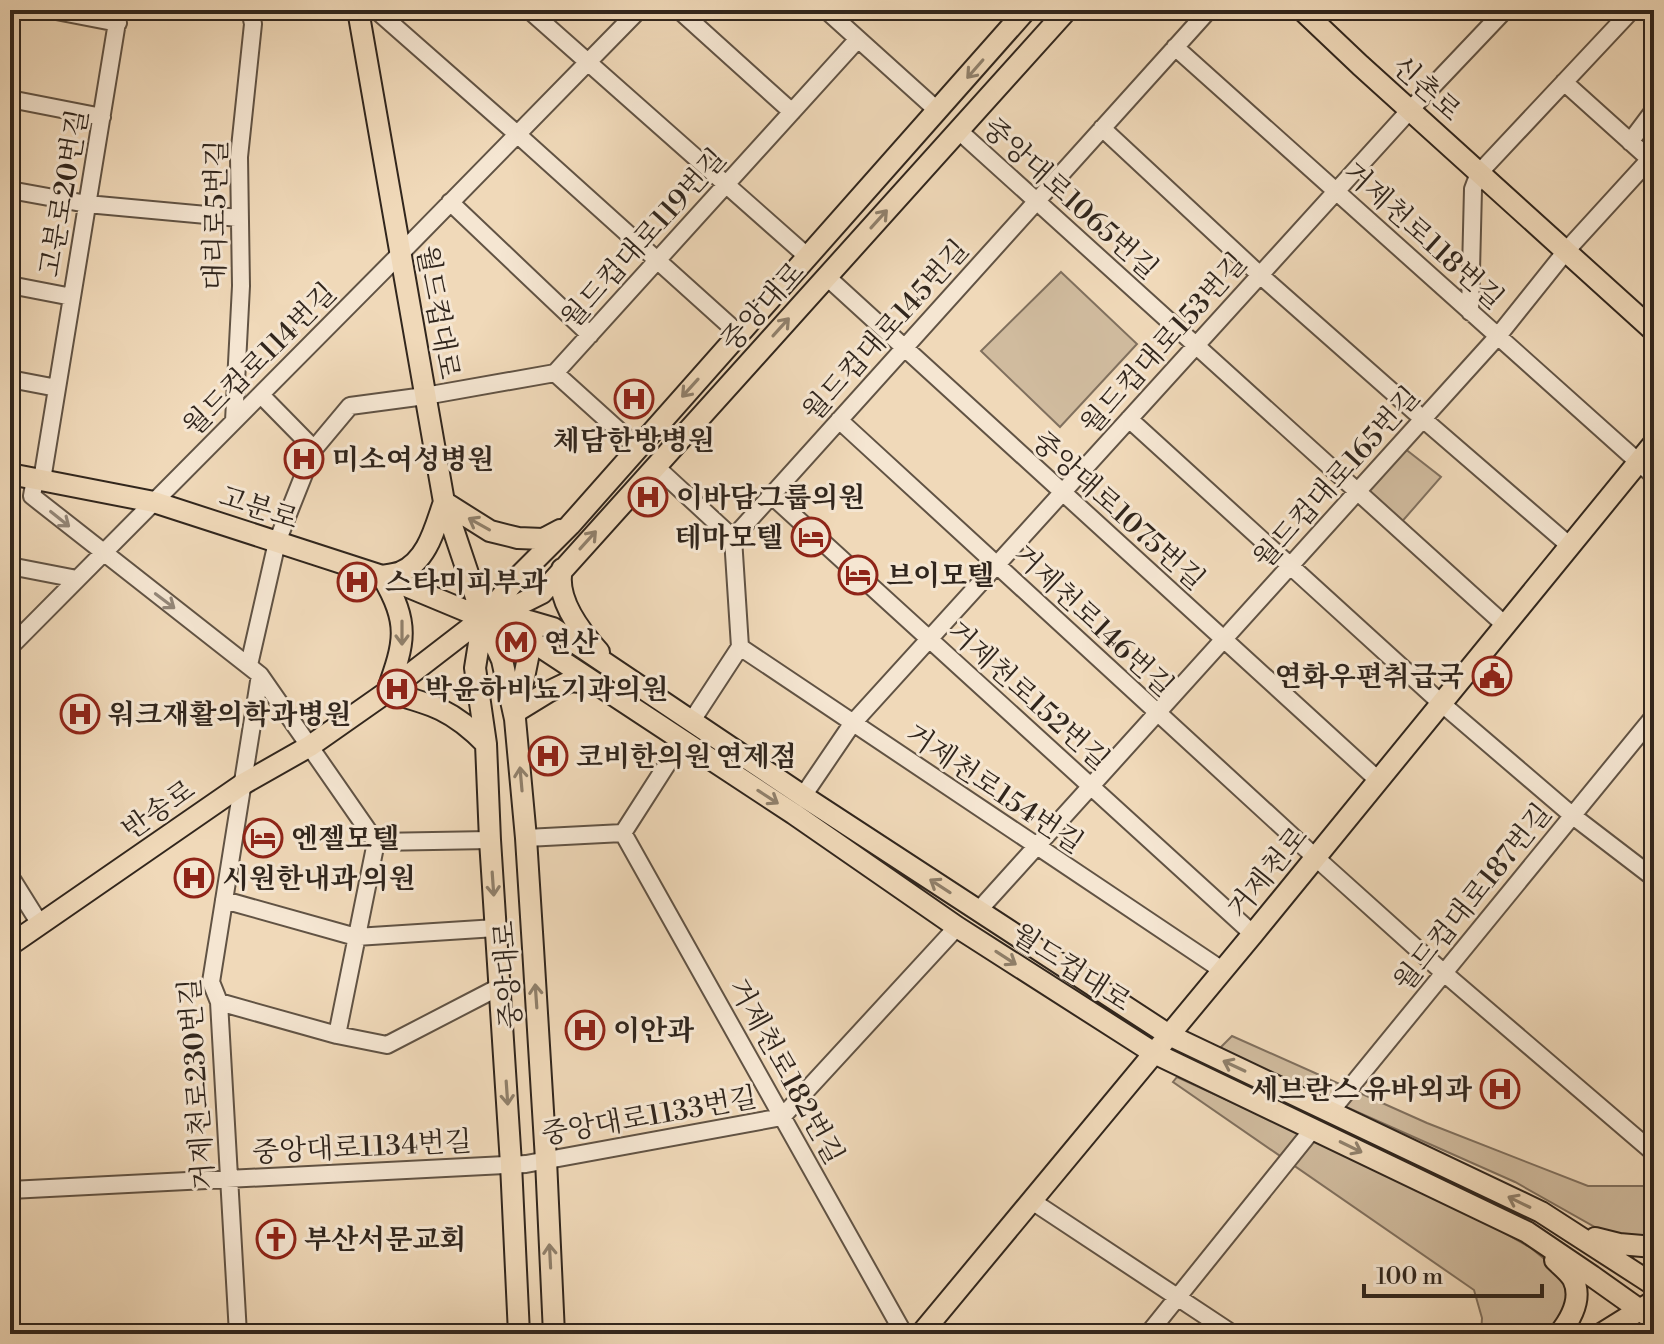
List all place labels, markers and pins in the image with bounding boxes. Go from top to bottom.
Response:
hospital icon: 체담한방병원 [613,378,655,420]
place label: 체담한방병원 [553,424,715,459]
hospital icon: 미소여성병원 [283,438,325,480]
place label: 미소여성병원 [332,443,494,478]
hospital icon: 이바담그룹의원 [627,476,669,518]
place label: 이바담그룹의원 [676,481,865,516]
hotel icon: 테마모텔 [790,516,832,558]
place label: 테마모텔 [675,521,783,556]
hotel icon: 브이모텔 [837,554,879,596]
place label: 브이모텔 [886,559,994,594]
hospital icon: 스타미피부과 [336,561,378,603]
place label: 스타미피부과 [385,566,548,601]
metro station icon: 연산 [495,621,537,663]
place label: 연산 [544,626,599,661]
public building icon: 연화우편취급국 [1471,655,1513,697]
place label: 연화우편취급국 [1275,660,1464,695]
hospital icon: 박윤하비뇨기과의원 [376,668,418,710]
place label: 박윤하비뇨기과의원 [425,673,668,708]
hospital icon: 워크재활의학과병원 [59,693,101,735]
place label: 워크재활의학과병원 [108,698,351,733]
hospital icon: 코비한의원 연제점 [527,735,569,777]
place label: 코비한의원 연제점 [576,740,797,775]
hotel icon: 엔젤모텔 [242,817,284,859]
place label: 엔젤모텔 [291,822,399,857]
hospital icon: 시원한내과 의원 [173,857,215,899]
place label: 시원한내과 의원 [222,862,416,897]
hospital icon: 이안과 [564,1009,606,1051]
place label: 이안과 [613,1014,695,1049]
hospital icon: 세브란스 유바외과 [1479,1068,1521,1110]
place label: 세브란스 유바외과 [1251,1073,1473,1108]
church icon: 부산서문교회 [255,1218,297,1260]
place label: 부산서문교회 [304,1223,466,1258]

